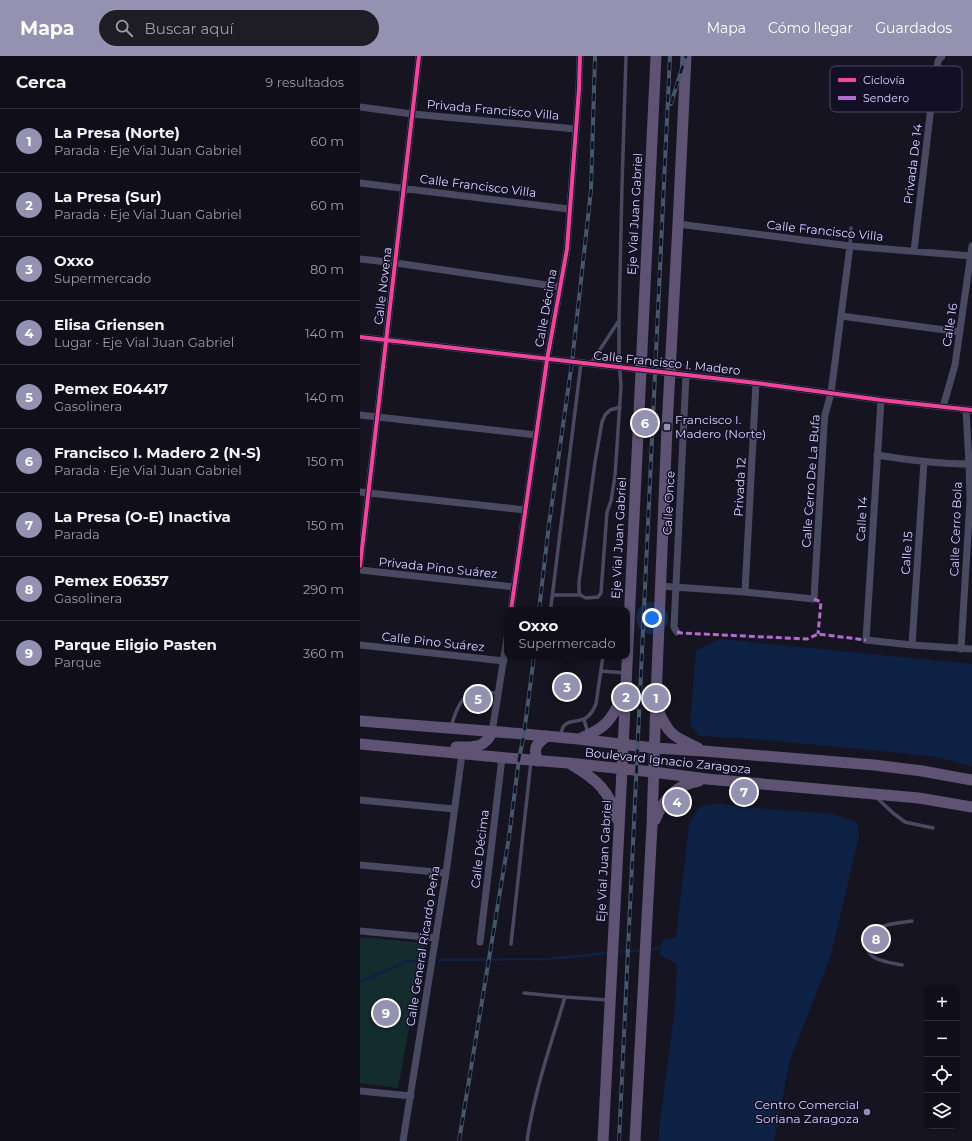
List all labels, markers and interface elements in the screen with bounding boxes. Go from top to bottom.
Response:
search box [99,10,379,46]
text: Mapa [20,17,75,40]
icon: search [113,17,135,39]
text: Buscar aquí [145,19,234,38]
text: Mapa [707,19,746,37]
text: Cómo llegar [768,19,853,37]
text: Guardados [875,19,952,37]
legend [830,66,962,112]
text: Cerca [16,72,66,92]
text: Ciclovía [863,73,905,87]
text: 9 resultados [265,74,344,90]
text: Sendero [863,91,909,105]
street label: Privada Francisco Villa [426,96,560,123]
text: La Presa (Norte) [54,123,180,142]
street label: Privada De 14 [900,123,925,205]
text: 1 [26,133,32,149]
text: 60 m [310,133,344,149]
text: Parada · Eje Vial Juan Gabriel [54,142,242,158]
street label: Eje Vial Juan Gabriel [624,153,645,275]
street label: Calle Francisco Villa [419,171,537,200]
text: La Presa (Sur) [54,187,162,206]
text: 2 [25,197,33,213]
text: 60 m [310,197,344,213]
text: Parada · Eje Vial Juan Gabriel [54,206,242,222]
street label: Calle Francisco Villa [766,217,884,244]
street label: Calle Novena [370,246,395,326]
text: Oxxo [54,251,94,270]
text: 3 [25,261,33,277]
text: 80 m [310,261,344,277]
street label: Calle Décima [531,268,560,348]
text: Supermercado [54,270,151,286]
street label: Calle 16 [939,302,960,348]
text: Elisa Griensen [54,315,165,334]
text: 4 [25,325,33,341]
text: 140 m [305,325,344,341]
text: Lugar · Eje Vial Juan Gabriel [54,334,234,350]
street label: Calle Francisco I. Madero [593,347,741,378]
text: Pemex E04417 [54,379,168,398]
text: 5 [25,389,33,405]
text: 140 m [305,389,344,405]
text: Gasolinera [54,398,122,414]
pin: 6 [632,408,658,438]
place label: Francisco I. Madero (Norte) [675,412,766,441]
street label: Calle Cerro De La Bufa [798,414,823,548]
marker: Francisco I. Madero (Norte) [662,422,672,432]
text: Francisco I. Madero 2 (N-S) [54,443,261,462]
text: 6 [25,453,33,469]
text: 150 m [306,453,344,469]
street label: Privada 12 [730,457,749,517]
text: Parada · Eje Vial Juan Gabriel [54,462,242,478]
street label: Calle Once [659,470,678,536]
street label: Eje Vial Juan Gabriel [608,477,629,599]
street label: Calle Cerro Bola [946,481,965,577]
street label: Calle 14 [853,496,870,542]
text: La Presa (O-E) Inactiva [54,507,231,526]
text: 7 [25,517,33,533]
text: 150 m [306,517,344,533]
text: Parada [54,526,100,542]
street label: Calle 15 [898,531,916,575]
street label: Privada Pino Suárez [378,554,498,581]
text: Pemex E06357 [54,571,169,590]
text: 8 [25,581,33,597]
text: 290 m [303,581,344,597]
text: Gasolinera [54,590,122,606]
popup [504,607,630,659]
your location [642,608,662,628]
text: Oxxo [518,616,558,635]
street label: Calle Pino Suárez [381,629,485,654]
text: Parque Eligio Pasten [54,635,217,654]
text: Supermercado [518,635,616,651]
text: 9 [25,645,33,661]
text: 360 m [303,645,344,661]
text: Parque [54,654,101,670]
pin: 3 [554,672,580,702]
pin: 2 [613,682,639,712]
pin: 1 [643,683,669,713]
pin: 5 [465,684,491,714]
street label: Boulevard Ignacio Zaragoza [584,744,752,777]
pin: 7 [731,777,757,807]
pin: 4 [664,787,690,817]
street label: Eje Vial Juan Gabriel [593,800,614,922]
street label: Calle Décima [467,809,492,889]
street label: Calle General Ricardo Peña [402,865,443,1027]
pin: 8 [863,924,889,954]
map controls [924,985,960,1129]
button: + [924,985,960,1021]
pin: 9 [373,998,399,1028]
button: − [924,1021,960,1057]
button: locate [924,1057,960,1093]
button: layers [924,1093,960,1129]
place label: Centro Comercial Soriana Zaragoza [755,1097,859,1126]
marker: Centro Comercial Soriana Zaragoza [862,1107,872,1117]

